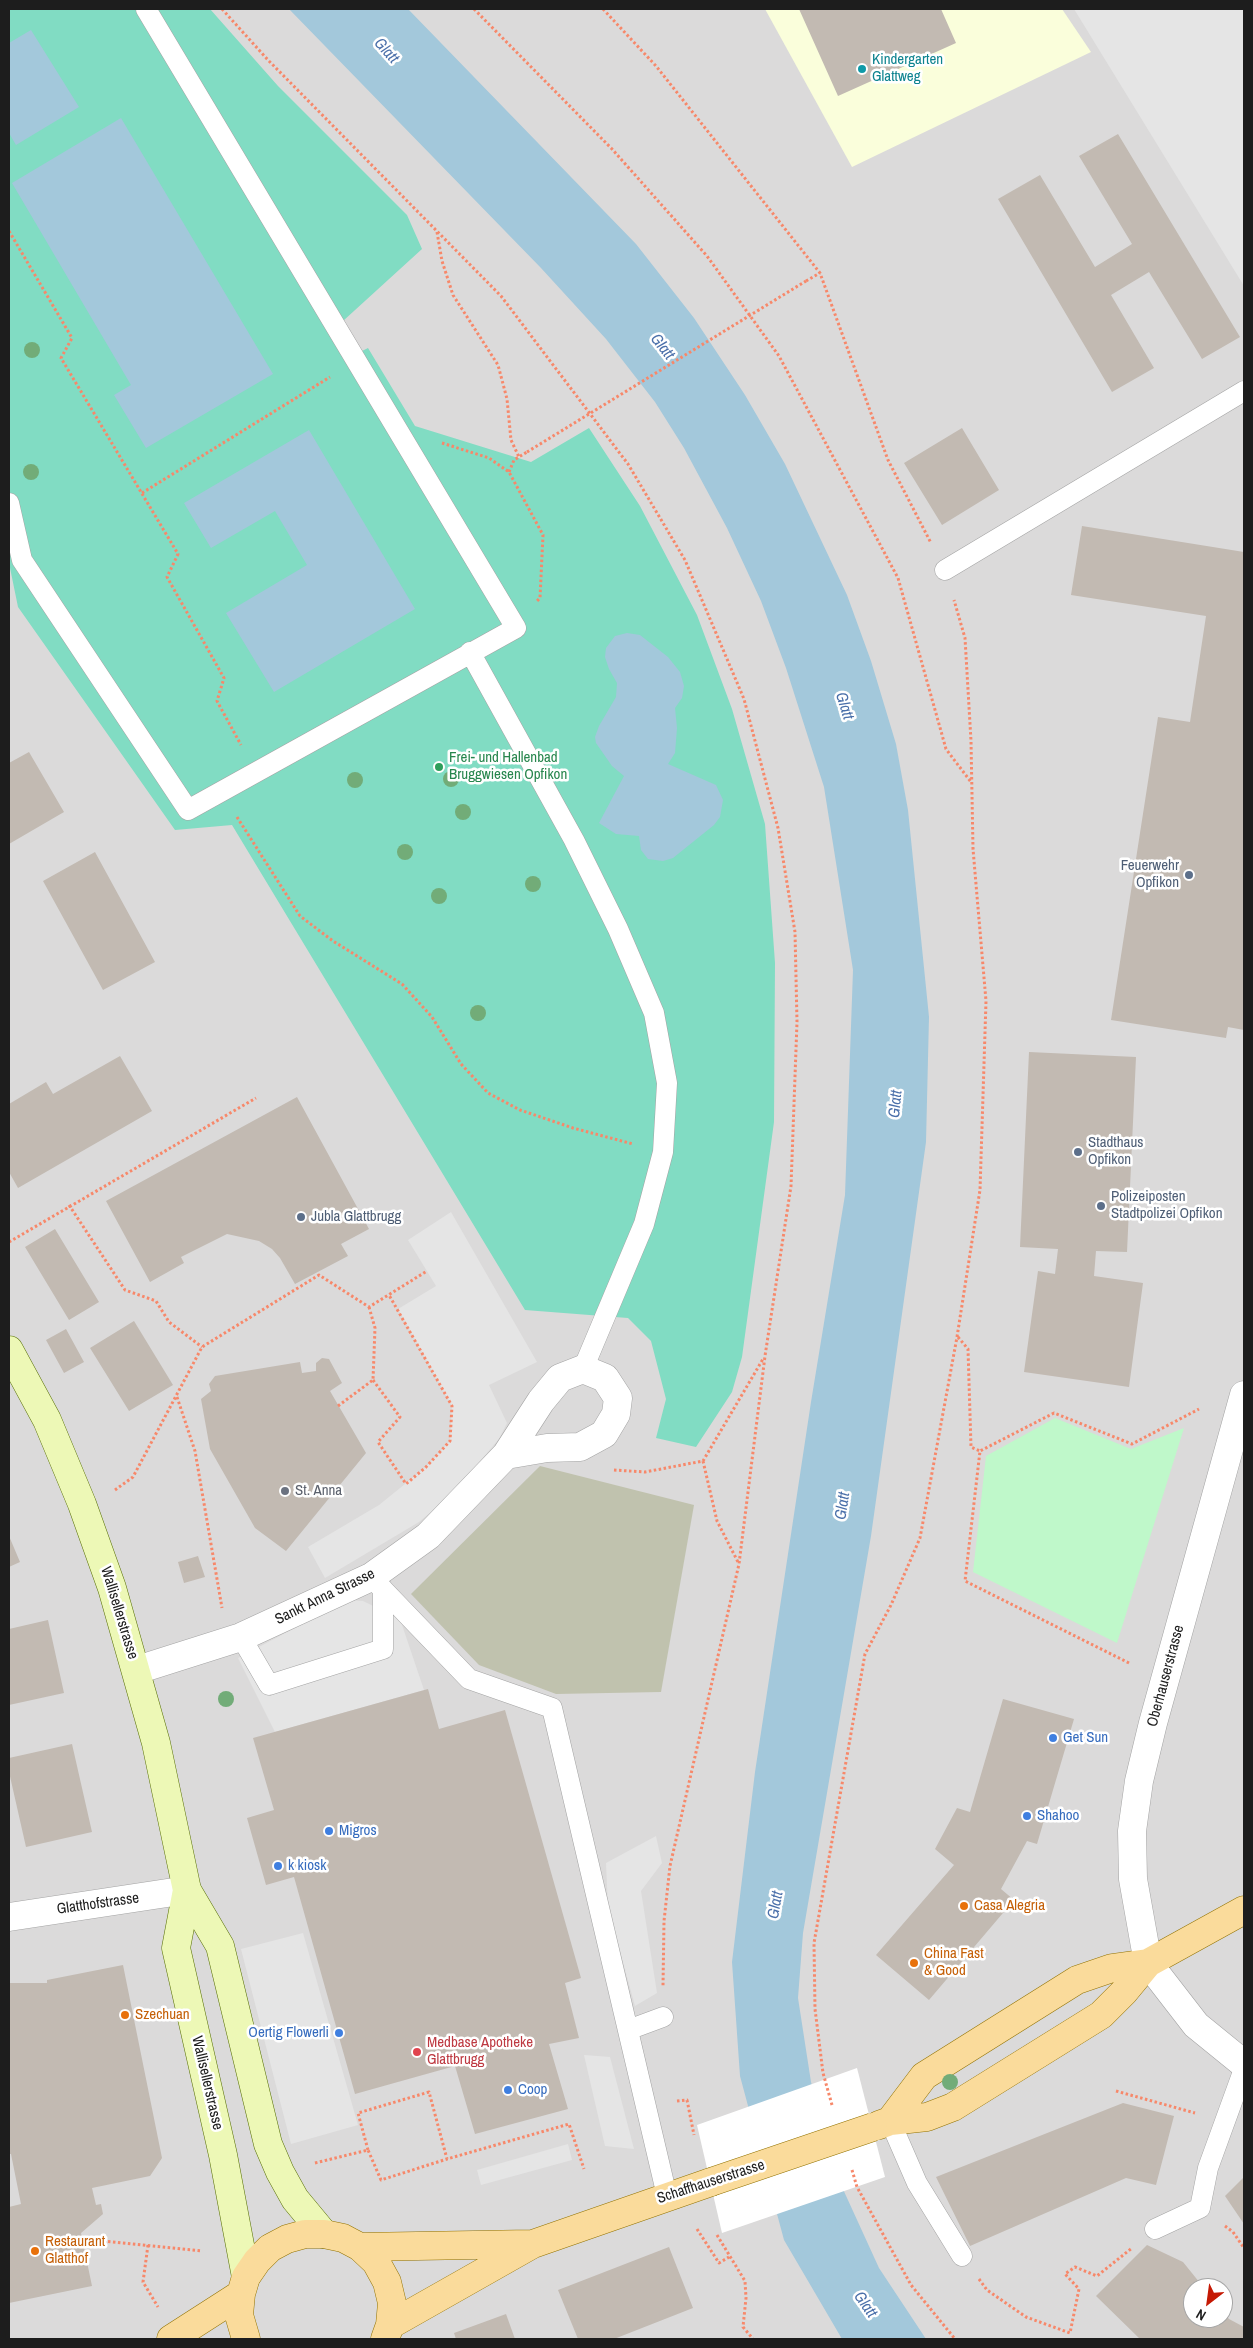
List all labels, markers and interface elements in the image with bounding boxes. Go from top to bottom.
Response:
water label: Glatt [370,34,402,68]
place label: Kindergarten Glattweg [872,51,943,86]
marker: Kindergarten Glattweg [856,63,868,75]
water label: Glatt [646,330,678,364]
water label: Glatt [831,690,857,722]
place label: Frei- und Hallenbad Bruggwiesen Opfikon [449,749,567,784]
marker: Frei- und Hallenbad Bruggwiesen Opfikon [433,761,445,773]
place label: Feuerwehr Opfikon [1121,857,1179,892]
marker: Feuerwehr Opfikon [1183,869,1195,881]
water label: Glatt [885,1089,907,1119]
place label: Stadthaus Opfikon [1088,1134,1143,1169]
marker: Stadthaus Opfikon [1072,1146,1084,1158]
place label: Polizeiposten Stadtpolizei Opfikon [1111,1188,1222,1223]
marker: Polizeiposten Stadtpolizei Opfikon [1095,1200,1107,1212]
place label: Jubla Glattbrugg [311,1208,401,1226]
marker: Jubla Glattbrugg [295,1211,307,1223]
place label: St. Anna [295,1482,342,1500]
marker: St. Anna [279,1485,291,1497]
water label: Glatt [832,1491,854,1521]
street label: Wallisellerstrasse [96,1565,142,1661]
street label: Sankt Anna Strasse [272,1565,378,1629]
street label: Oberhauserstrasse [1144,1623,1188,1729]
place label: Get Sun [1063,1729,1108,1747]
marker: Get Sun [1047,1732,1059,1744]
place label: Shahoo [1037,1807,1079,1825]
marker: Shahoo [1021,1810,1033,1822]
place label: Migros [339,1822,377,1840]
marker: Migros [323,1825,335,1837]
place label: k kiosk [288,1857,326,1875]
marker: k kiosk [272,1860,284,1872]
street label: Glatthofstrasse [56,1889,140,1919]
water label: Glatt [764,1890,788,1920]
place label: Casa Alegria [974,1897,1045,1915]
marker: Casa Alegria [958,1900,970,1912]
place label: China Fast & Good [924,1945,984,1980]
marker: China Fast & Good [908,1957,920,1969]
place label: Szechuan [135,2006,190,2024]
marker: Szechuan [119,2009,131,2021]
place label: Oertig Flowerli [248,2024,329,2042]
marker: Oertig Flowerli [333,2027,345,2039]
street label: Wallisellerstrasse [187,2034,227,2132]
place label: Medbase Apotheke Glattbrugg [427,2034,533,2069]
marker: Medbase Apotheke Glattbrugg [411,2046,423,2058]
place label: Coop [518,2081,547,2099]
marker: Coop [502,2084,514,2096]
street label: Schaffhauserstrasse [655,2156,767,2208]
place label: Restaurant Glatthof [45,2233,105,2268]
marker: Restaurant Glatthof [29,2245,41,2257]
north arrow [1183,2278,1233,2328]
water label: Glatt [849,2288,881,2322]
text: N [1193,2305,1209,2325]

